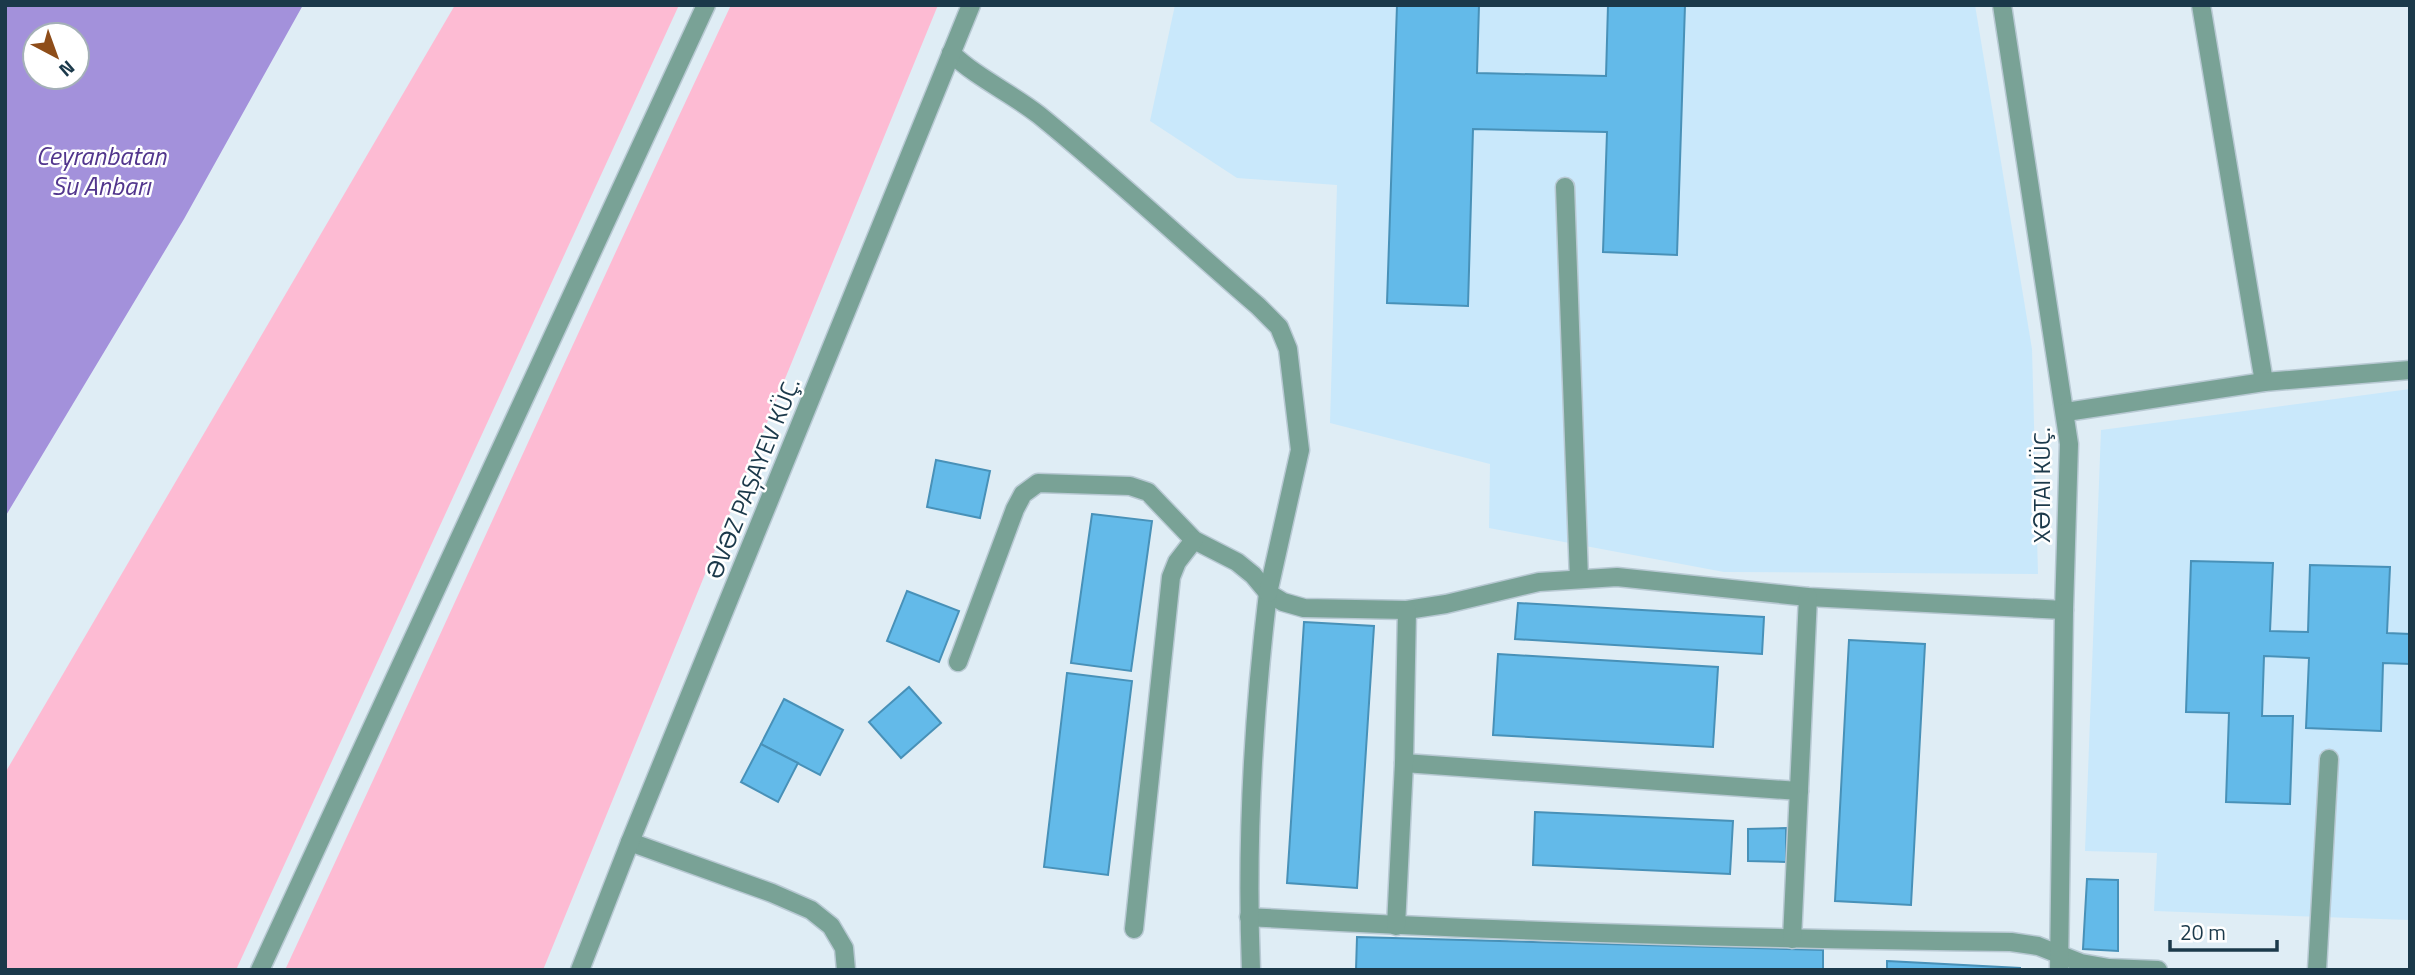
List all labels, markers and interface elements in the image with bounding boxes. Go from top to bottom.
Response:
north arrow [21,21,91,91]
text: N [53,54,82,84]
water label: Ceyranbatan Su Anbarı [36,136,167,205]
street label: ƏVƏZ PAŞAYEV KÜÇ. [695,372,809,584]
street label: XƏTAI KÜÇ. [2023,427,2059,543]
scale bar [2170,908,2277,952]
text: 20 m [2180,916,2226,948]

